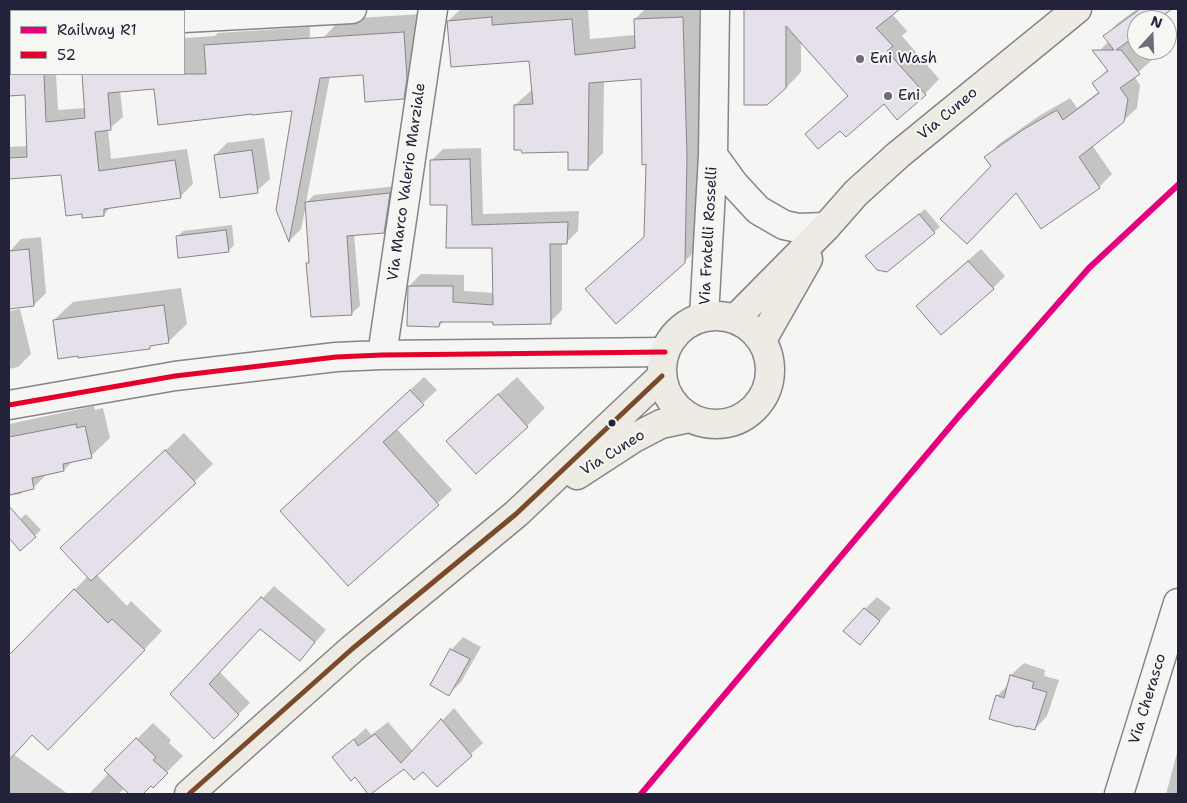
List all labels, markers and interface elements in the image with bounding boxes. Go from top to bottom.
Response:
legend [10,10,185,75]
north arrow [1127,10,1177,60]
text: N [1148,11,1165,32]
text: Railway R1 [57,20,137,40]
text: 52 [57,45,76,65]
place label: Eni Wash [870,50,937,68]
marker: Eni Wash [854,53,866,65]
street label: Via Marco Valerio Marziale [384,82,430,282]
street label: Via Cuneo [914,84,982,144]
place label: Eni [898,87,920,105]
marker: Eni [882,90,894,102]
street label: Via Fratelli Rosselli [696,166,722,306]
unlabelled marker [607,418,617,428]
street label: Via Cuneo [577,426,649,480]
street label: Via Cherasco [1126,651,1170,747]

